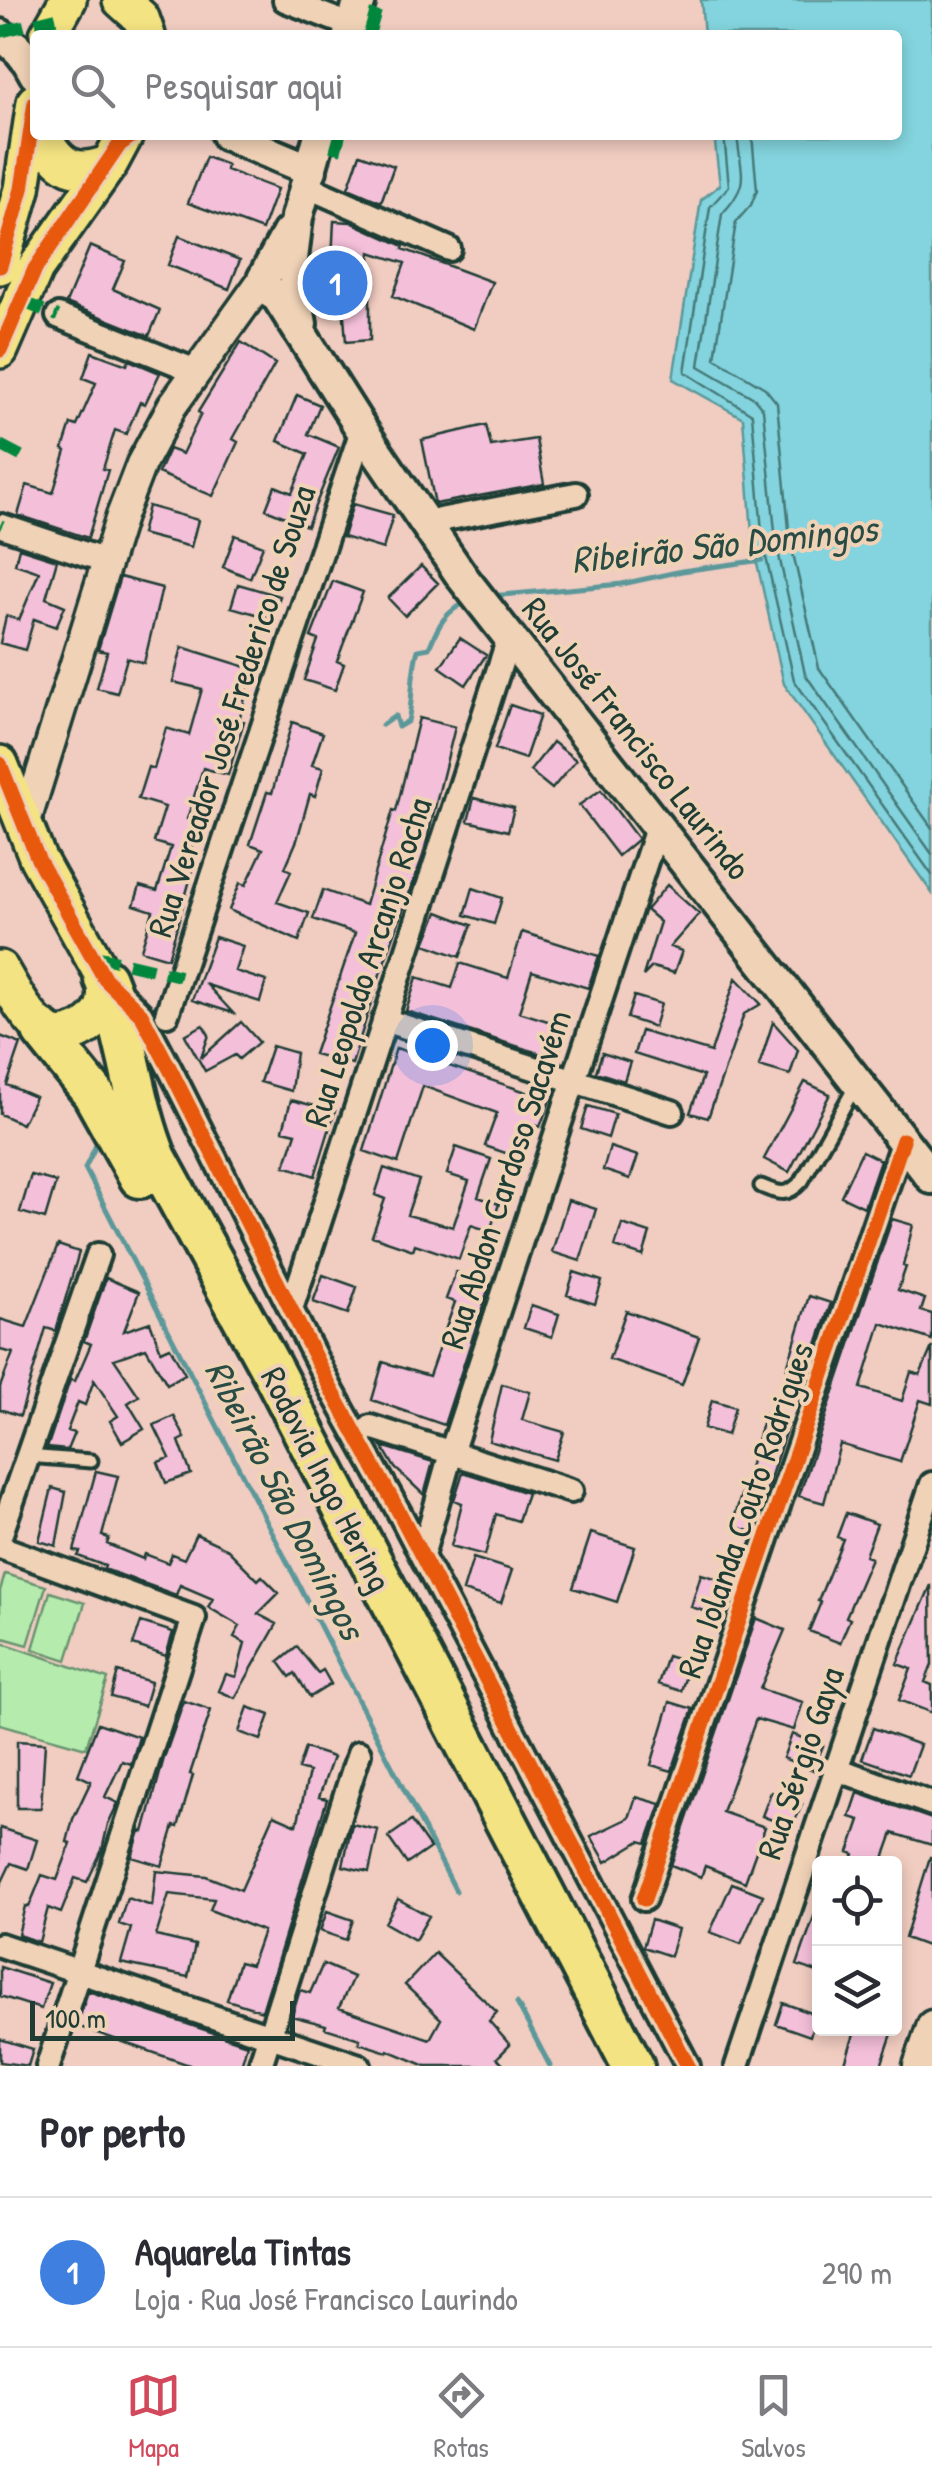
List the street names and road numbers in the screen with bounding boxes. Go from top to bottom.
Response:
street label: Rua Vereador José Frederico de Souza [136,479,326,943]
street label: Rua José Francisco Laurindo [512,587,762,889]
street label: Rua Leopoldo Arcanjo Rocha [292,791,442,1132]
street label: Rua Abdon Cardoso Sacavém [428,1004,582,1354]
street label: Rua Iolanda Couto Rodrigues [666,1336,824,1684]
street label: Rodovia Ingo Hering [250,1359,404,1599]
street label: Rua Sérgio Gaya [745,1661,855,1865]

